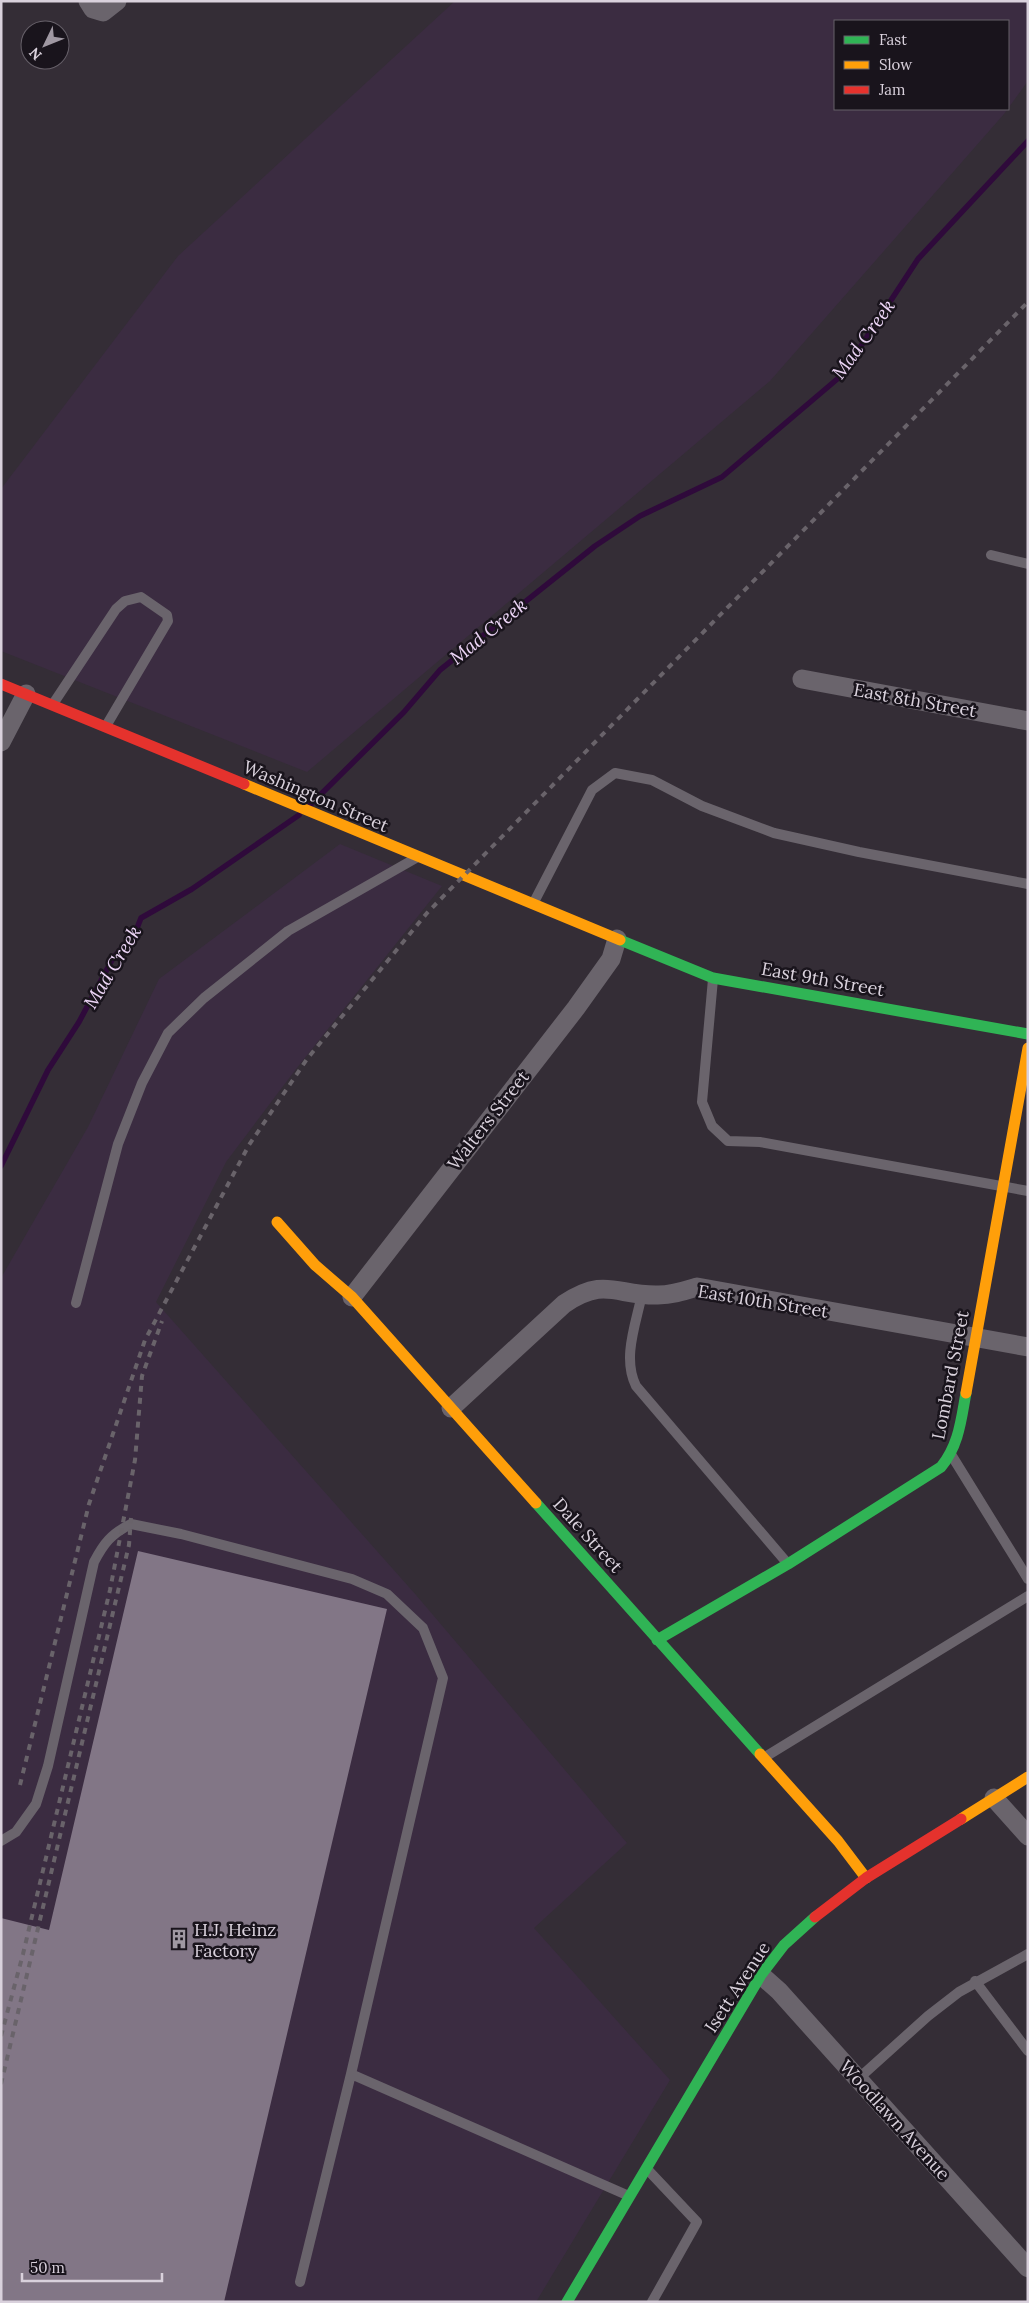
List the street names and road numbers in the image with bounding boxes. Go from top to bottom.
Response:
street label: East 8th Street [852,678,978,722]
street label: Washington Street [240,755,392,837]
street label: East 9th Street [760,957,886,1001]
street label: Walters Street [442,1066,534,1174]
street label: East 10th Street [696,1279,830,1323]
street label: Lombard Street [926,1308,974,1441]
street label: Dale Street [548,1493,628,1577]
street label: Isett Avenue [699,1937,775,2037]
street label: Woodlawn Avenue [835,2055,955,2185]

